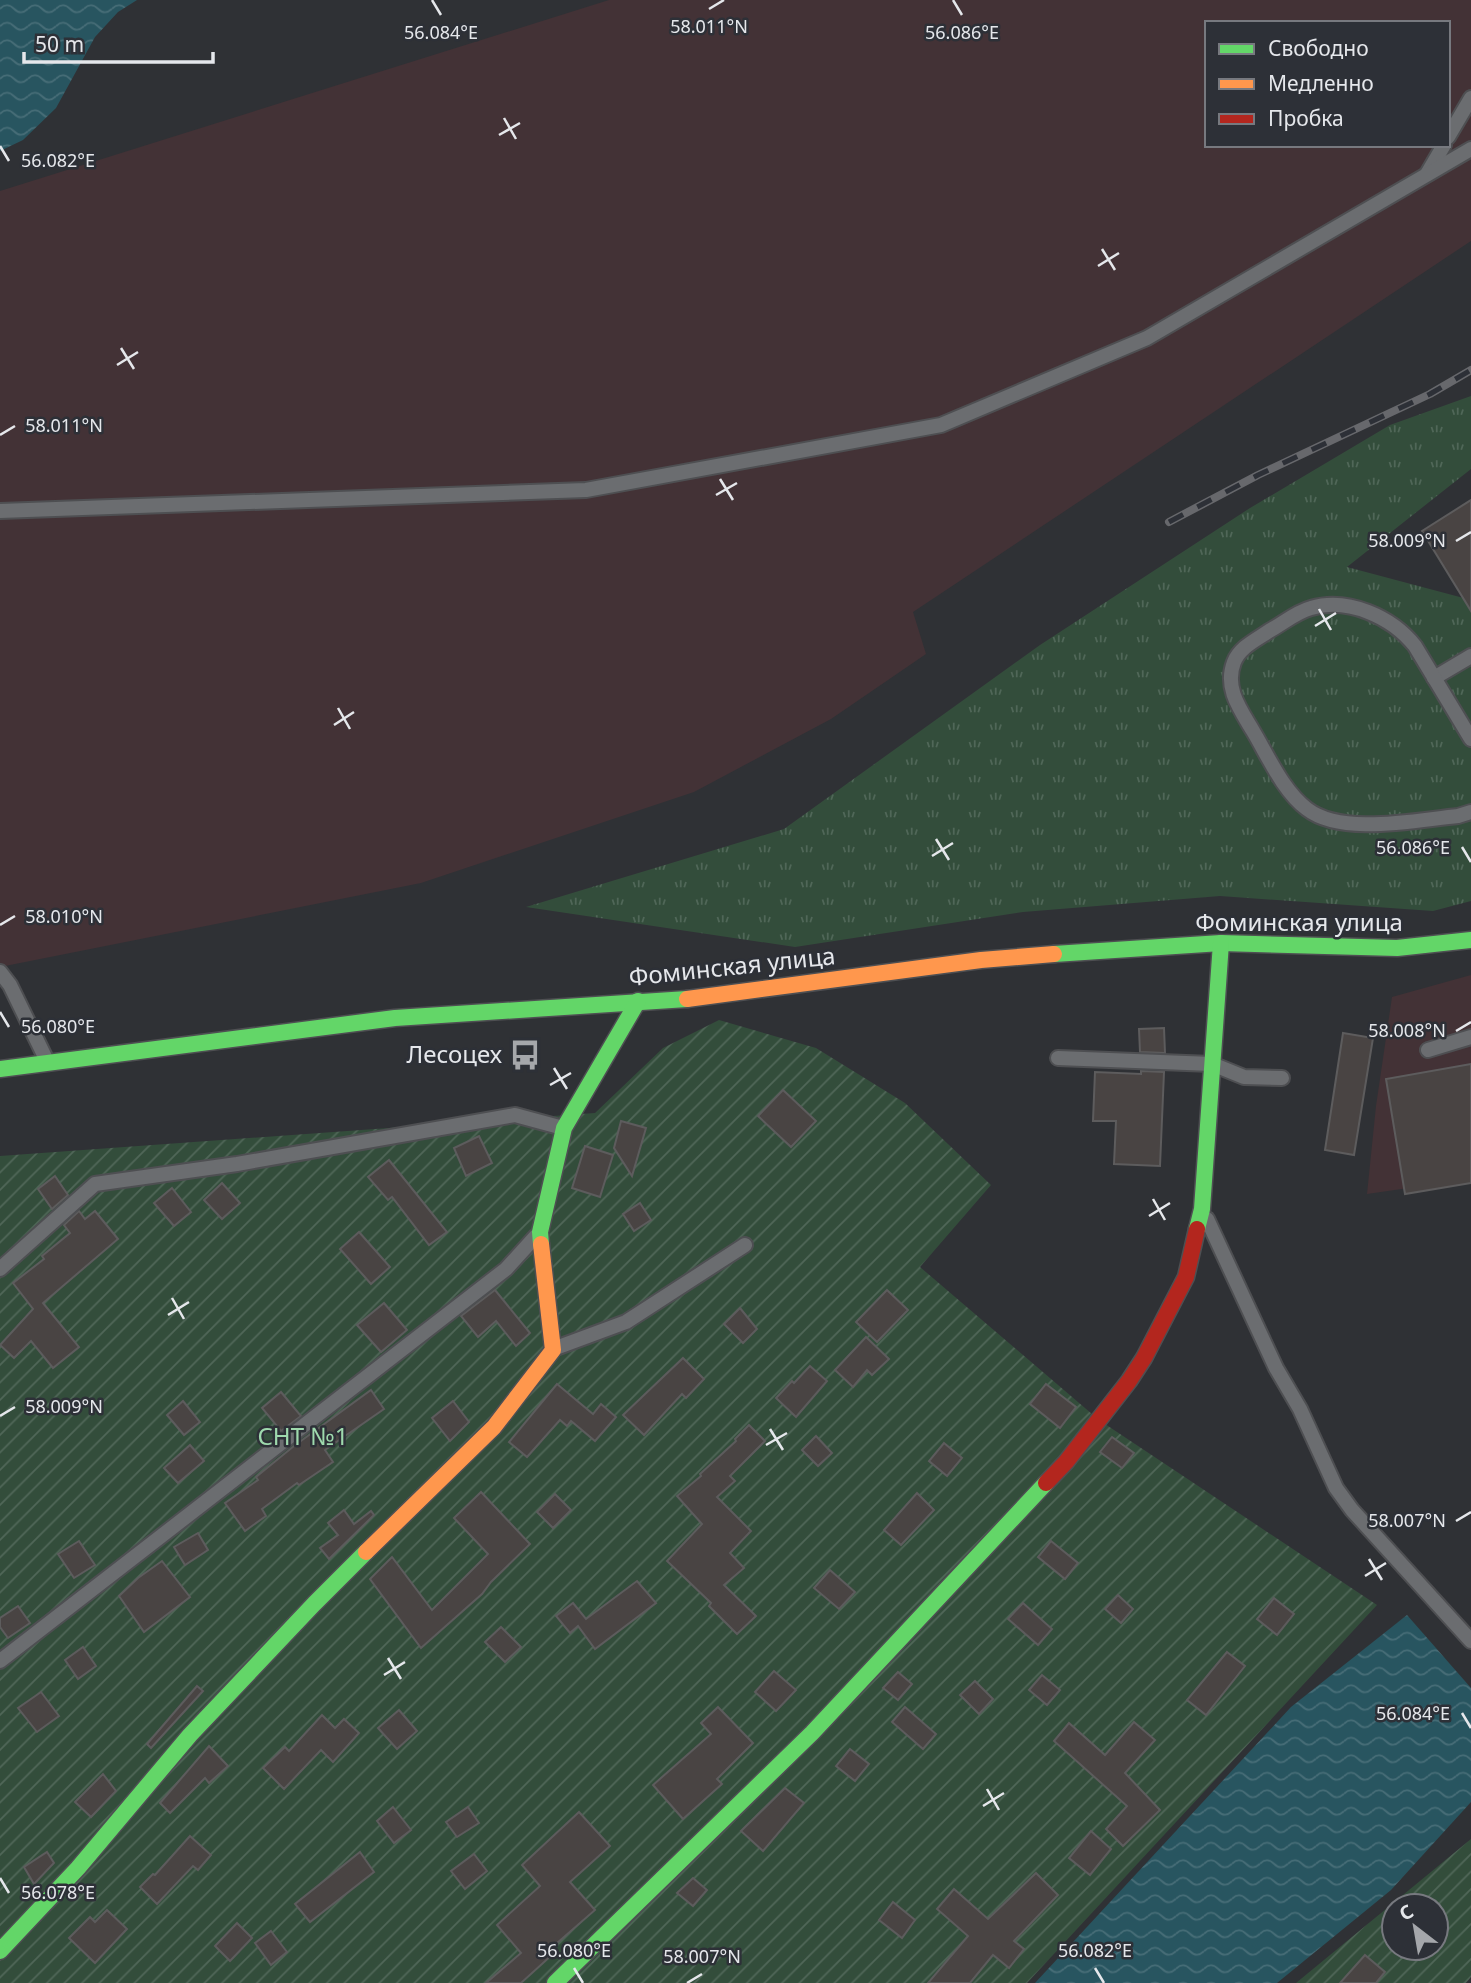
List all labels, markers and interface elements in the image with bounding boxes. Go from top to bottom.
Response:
text: 58.011°N [670,14,748,38]
text: 56.084°E [404,20,478,44]
text: 56.086°E [925,20,999,44]
scale bar [24,21,214,65]
legend [1205,21,1450,147]
text: 50 m [35,30,84,58]
text: Свободно [1268,34,1369,62]
text: Медленно [1268,69,1374,97]
text: Пробка [1268,104,1344,132]
text: 56.082°E [21,148,95,172]
text: 58.011°N [25,413,103,437]
text: 58.009°N [1368,528,1446,552]
text: 56.086°E [1376,835,1450,859]
text: 58.010°N [25,904,103,928]
street label: Фоминская улица [1195,905,1403,938]
street label: Фоминская улица [627,938,837,993]
text: 56.080°E [21,1014,95,1038]
text: 58.008°N [1368,1018,1446,1042]
place label: Лесоцех [406,1037,503,1070]
bus stop icon: Лесоцех [508,1038,542,1072]
text: 58.009°N [25,1394,103,1418]
park label: СНТ №1 [258,1419,348,1452]
text: 58.007°N [1368,1508,1446,1532]
text: 56.084°E [1376,1701,1450,1725]
text: 56.078°E [21,1880,95,1904]
north arrow [1380,1892,1450,1962]
text: С [1394,1898,1418,1927]
text: 56.080°E [537,1938,611,1962]
text: 56.082°E [1058,1938,1132,1962]
text: 58.007°N [663,1944,741,1968]

